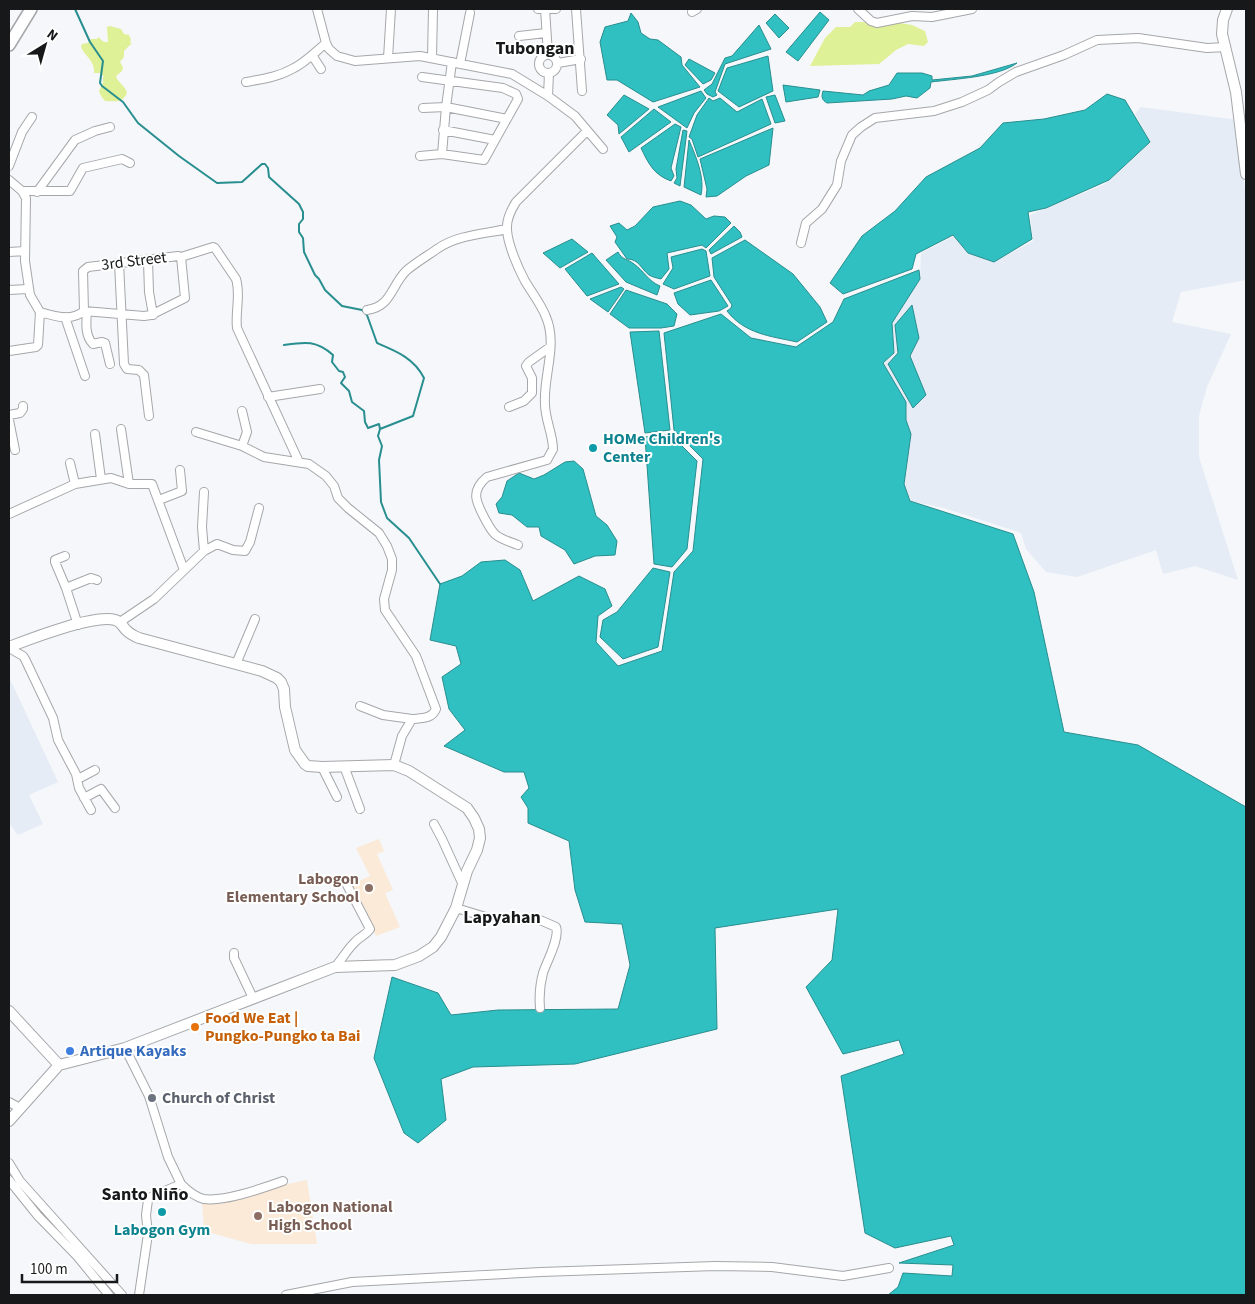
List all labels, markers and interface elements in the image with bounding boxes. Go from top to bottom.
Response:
north arrow [20,20,70,70]
text: N [42,25,62,46]
district label: Tubongan [495,36,575,61]
street label: 3rd Street [100,246,168,276]
place label: HOMe Children's Center [603,428,720,468]
marker: HOMe Children's Center [587,442,599,454]
place label: Labogon Elementary School [226,868,359,908]
marker: Labogon Elementary School [363,882,375,894]
district label: Lapyahan [463,905,541,930]
place label: Food We Eat | Pungko-Pungko ta Bai [205,1007,361,1047]
marker: Food We Eat | Pungko-Pungko ta Bai [189,1021,201,1033]
place label: Artique Kayaks [79,1040,186,1062]
marker: Artique Kayaks [64,1045,76,1057]
place label: Church of Christ [162,1087,275,1109]
marker: Church of Christ [146,1092,158,1104]
district label: Santo Niño [101,1182,189,1207]
place label: Labogon National High School [268,1196,393,1236]
marker: Labogon Gym [156,1206,168,1218]
marker: Labogon National High School [252,1210,264,1222]
place label: Labogon Gym [114,1219,210,1241]
scale bar [22,1252,118,1284]
text: 100 m [30,1259,68,1280]

